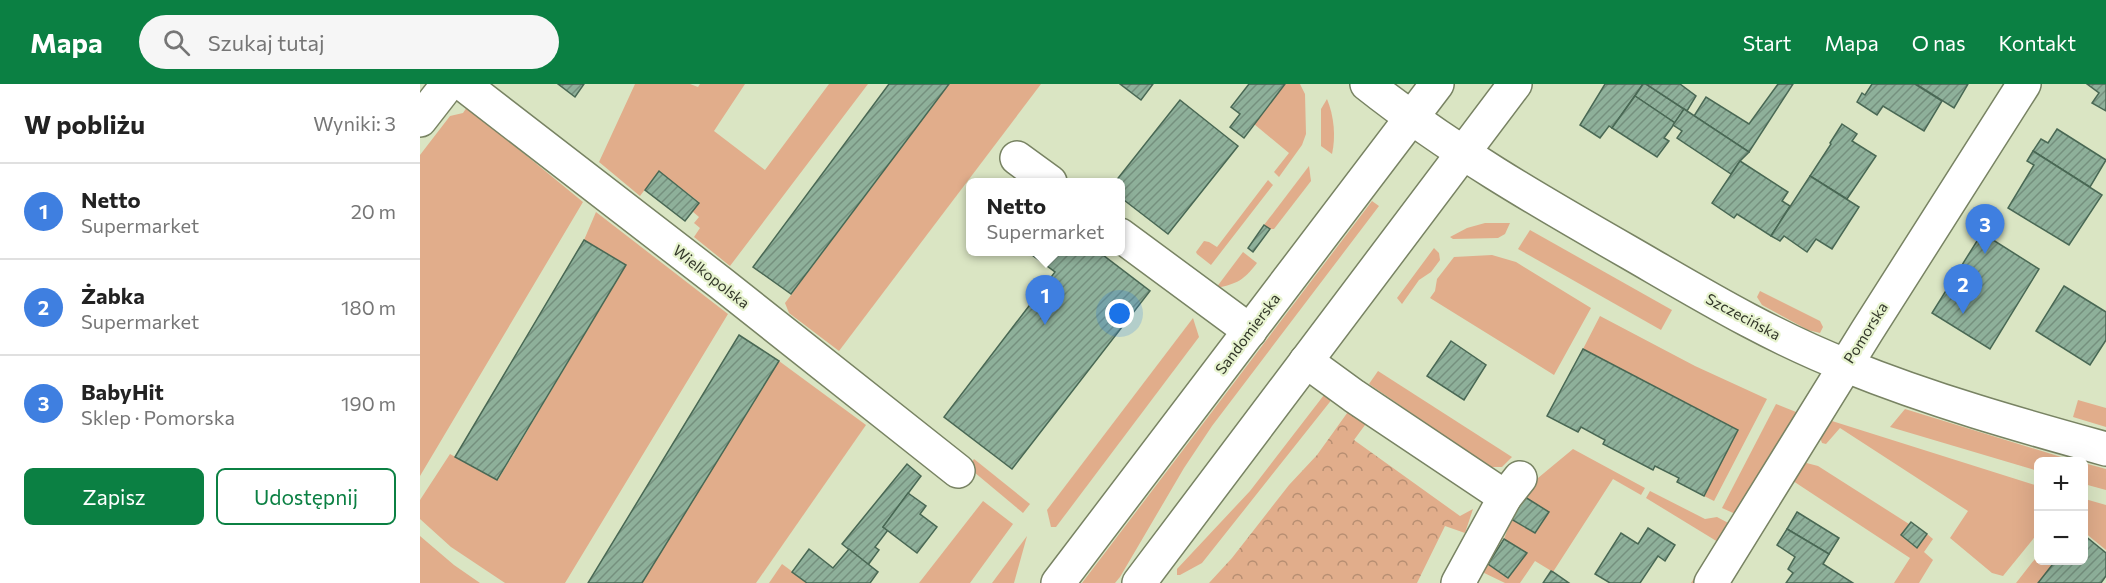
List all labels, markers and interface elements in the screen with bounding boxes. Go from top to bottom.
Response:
search box [139,15,559,69]
text: Mapa [30,25,103,59]
icon: search [160,26,193,59]
text: Szukaj tutaj [208,29,325,56]
text: Start [1743,30,1791,55]
text: Mapa [1824,30,1879,55]
text: O nas [1912,30,1965,55]
text: Kontakt [1998,30,2076,55]
text: W pobliżu [24,108,145,139]
text: Wyniki: 3 [313,111,396,135]
popup [966,178,1125,256]
text: Netto [81,186,141,213]
text: Netto [986,192,1046,219]
text: 1 [39,199,48,223]
text: 20 m [351,199,396,223]
pin: 3 [1966,204,2004,254]
text: Supermarket [81,213,199,237]
text: Supermarket [986,219,1105,243]
street label: Wielkopolska [670,241,753,312]
pin: 2 [1944,264,1982,314]
pin: 1 [1026,276,1064,325]
text: Żabka [81,282,145,309]
street label: Szczecińska [1703,289,1784,343]
street label: Sandomierska [1211,290,1283,377]
text: 2 [38,295,49,319]
text: 180 m [341,295,396,319]
your location [1105,299,1134,328]
street label: Pomorska [1839,299,1891,366]
text: Supermarket [81,309,199,333]
text: BabyHit [81,378,164,405]
text: 3 [38,391,49,415]
text: 190 m [341,391,396,415]
text: Sklep · Pomorska [81,405,235,429]
map controls [2034,457,2088,565]
button: + [2034,457,2088,511]
button: Zapisz [24,468,204,525]
button: Udostępnij [216,468,396,525]
button: − [2034,511,2088,565]

